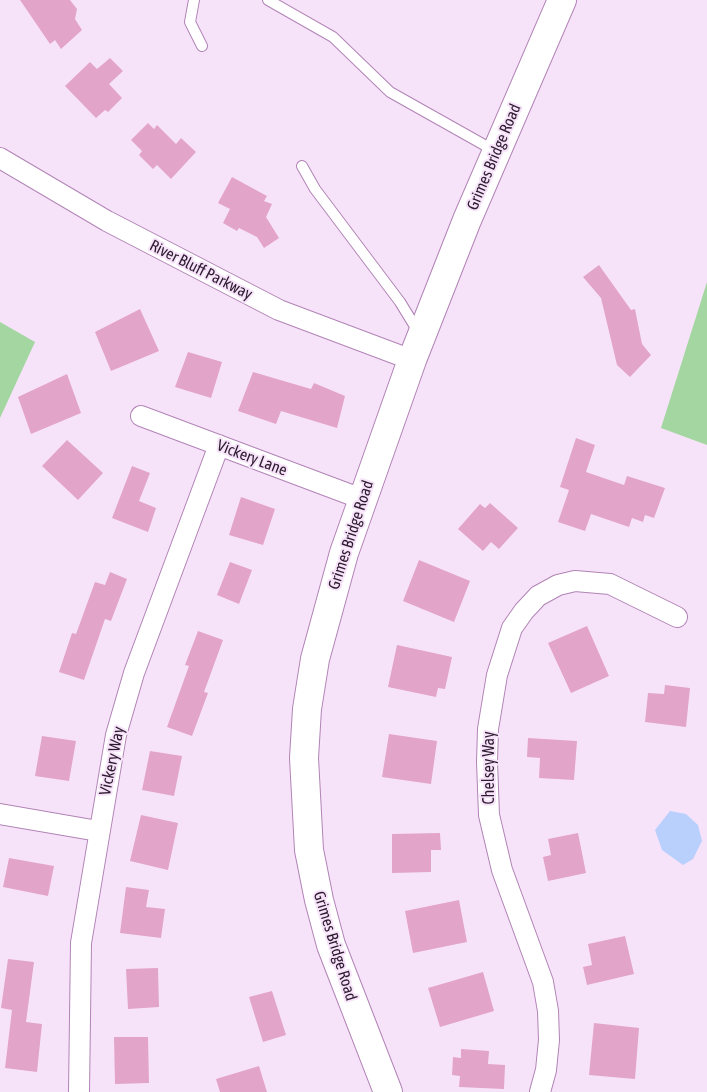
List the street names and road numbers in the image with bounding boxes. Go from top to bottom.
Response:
street label: Grimes Bridge Road [463,101,525,213]
street label: River Bluff Parkway [146,236,256,304]
street label: Vickery Lane [214,436,290,480]
street label: Grimes Bridge Road [324,478,378,592]
street label: Vickery Way [95,725,129,797]
street label: Chelsey Way [479,731,499,805]
street label: Grimes Bridge Road [309,889,361,1003]

